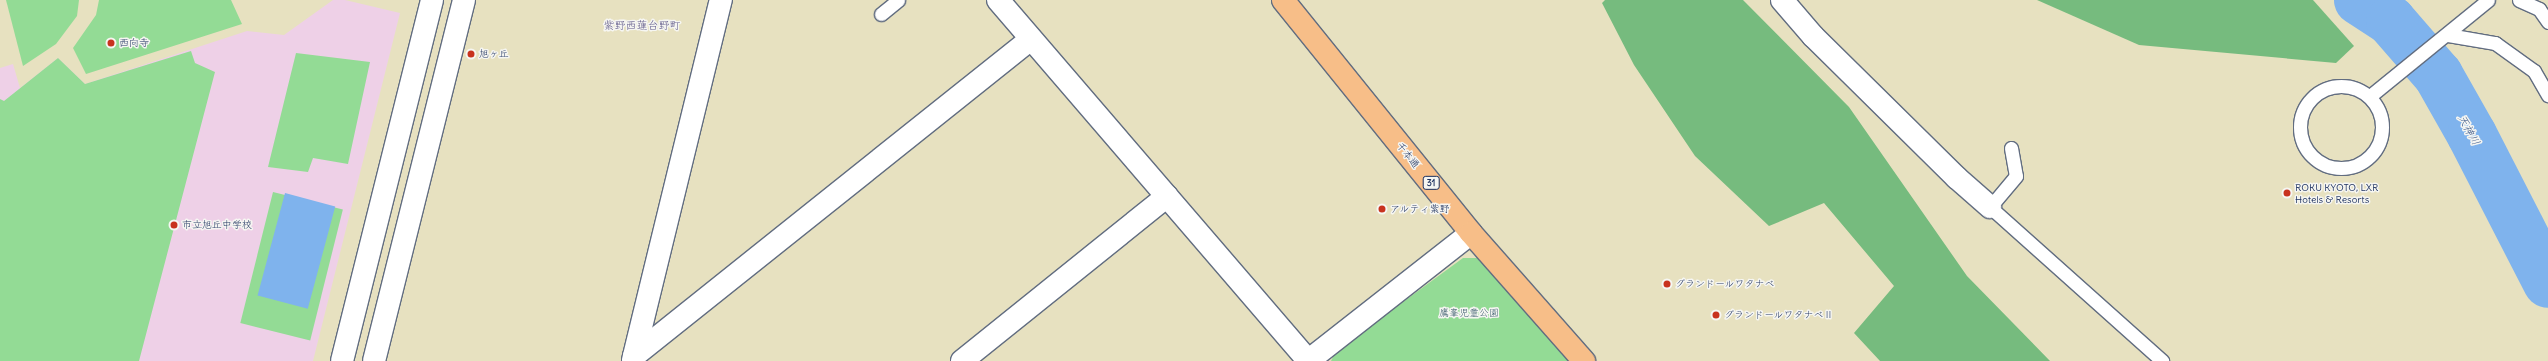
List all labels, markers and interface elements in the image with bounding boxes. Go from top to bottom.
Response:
district label: 紫野西蓮台野町 [604,18,680,32]
place label: 西向寺 [119,37,149,49]
marker: 西向寺 [106,38,116,48]
place label: 旭ヶ丘 [479,48,509,60]
marker: 旭ヶ丘 [466,49,476,59]
water label: 天神川 [2455,112,2483,148]
street label: 千本通 [1394,140,1422,170]
road number: 31 [1422,176,1440,190]
place label: ROKU KYOTO, LXR Hotels & Resorts [2295,181,2378,204]
marker: ROKU KYOTO, LXR Hotels & Resorts [2282,188,2292,198]
place label: アルティ紫野 [1390,203,1450,215]
marker: アルティ紫野 [1377,204,1387,214]
place label: 市立旭丘中学校 [182,219,252,231]
marker: 市立旭丘中学校 [169,220,179,230]
place label: グランドールワタナベ [1675,278,1775,290]
marker: グランドールワタナベ [1662,279,1672,289]
park label: 鷹峯児童公園 [1439,307,1499,319]
place label: グランドールワタナベⅡ [1724,309,1834,321]
marker: グランドールワタナベⅡ [1711,310,1721,320]

